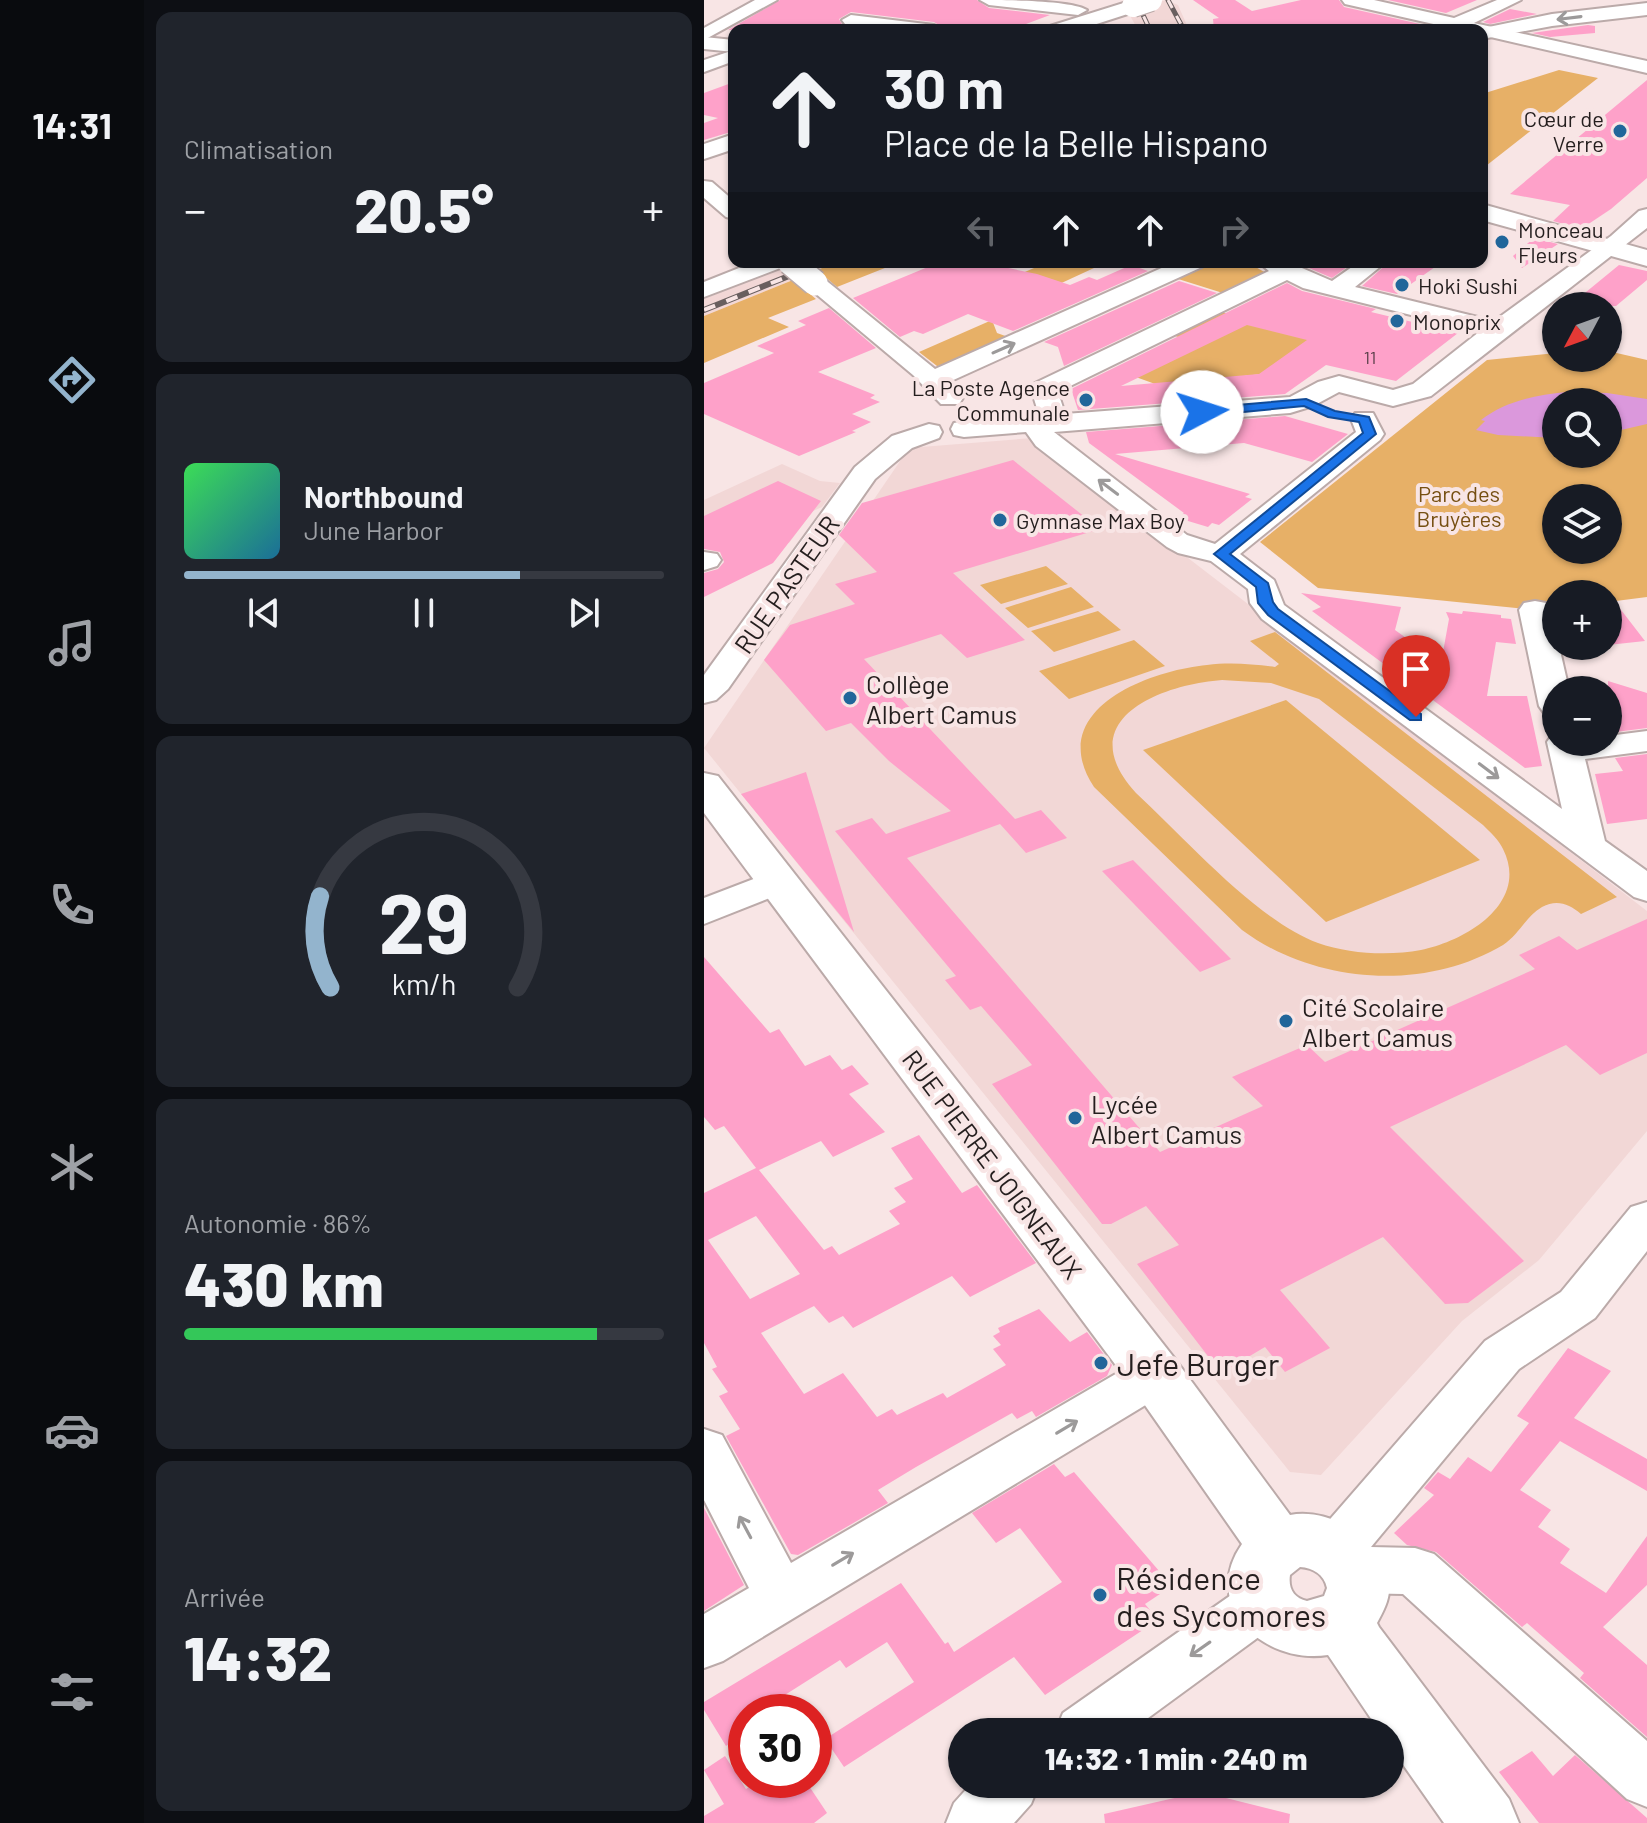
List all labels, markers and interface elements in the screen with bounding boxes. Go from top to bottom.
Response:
one-way arrow [1557,11,1583,26]
text: 30 m [884,53,1004,120]
icon: ahead [752,56,856,160]
text: 14:31 [32,103,112,146]
place label: Cœur de Verre [1524,105,1604,156]
text: Place de la Belle Hispano [884,121,1269,164]
marker: Cœur de Verre [1611,122,1629,140]
text: Climatisation [184,133,333,164]
text: 20.5° [354,173,494,245]
text: − [184,182,206,235]
text: + [642,182,664,235]
icon: left [960,208,1004,252]
icon: ahead [1044,208,1088,252]
icon: ahead [1128,208,1172,252]
icon: right [1212,208,1256,252]
place label: Monceau Fleurs [1518,216,1603,267]
marker: Monceau Fleurs [1493,233,1511,251]
place label: Hoki Sushi [1418,272,1518,298]
marker: Hoki Sushi [1393,276,1411,294]
north arrow [1542,292,1622,372]
map controls [1542,292,1622,756]
place label: Monoprix [1413,308,1501,334]
marker: Monoprix [1388,312,1406,330]
one-way arrow [992,340,1016,355]
house number: 11 [1364,346,1376,368]
icon: directions [44,352,100,408]
position arrow [1160,370,1244,454]
place label: La Poste Agence Communale [912,374,1070,425]
button: search [1542,388,1622,468]
marker: La Poste Agence Communale [1077,391,1095,409]
text: Northbound [304,478,463,514]
one-way arrow [1098,479,1119,496]
park label: Parc des Bruyères [1416,480,1502,531]
button: layers [1542,484,1622,564]
place label: Gymnase Max Boy [1016,507,1185,533]
street label: RUE PASTEUR [727,509,845,659]
marker: Gymnase Max Boy [991,511,1009,529]
text: June Harbor [304,514,443,545]
button: + [1542,580,1622,660]
icon: previous [242,591,286,635]
icon: pause [402,591,446,635]
icon: next [562,591,606,635]
icon: music [44,615,100,671]
pin [1382,635,1450,717]
icon: arrive [1394,647,1438,691]
place label: Collège Albert Camus [866,668,1017,729]
button: − [1542,676,1622,756]
marker: Collège Albert Camus [841,689,859,707]
one-way arrow [1477,763,1499,779]
text: 29 [379,870,469,970]
icon: phone [44,877,100,933]
text: km/h [392,966,456,1001]
place label: Cité Scolaire Albert Camus [1302,991,1453,1052]
marker: Cité Scolaire Albert Camus [1277,1012,1295,1030]
street label: RUE PIERRE JOIGNEAUX [897,1043,1089,1285]
place label: Lycée Albert Camus [1091,1088,1242,1149]
marker: Lycée Albert Camus [1066,1109,1084,1127]
icon: climate [44,1139,100,1195]
text: Autonomie · 86% [184,1207,372,1238]
text: 430 km [184,1247,384,1319]
place label: Jefe Burger [1117,1344,1280,1382]
marker: Jefe Burger [1092,1354,1110,1372]
icon: car [44,1402,100,1458]
one-way arrow [1055,1419,1078,1435]
one-way arrow [737,1515,752,1539]
one-way arrow [831,1551,854,1567]
place label: Résidence des Sycomores [1116,1558,1326,1633]
text: Arrivée [184,1581,265,1612]
marker: Résidence des Sycomores [1091,1586,1109,1604]
text: 14:32 [184,1621,332,1693]
one-way arrow [1189,1641,1211,1657]
icon: filters [44,1664,100,1720]
speed limit sign: 30 [728,1694,832,1798]
text: 14:32 · 1 min · 240 m [1045,1740,1307,1776]

